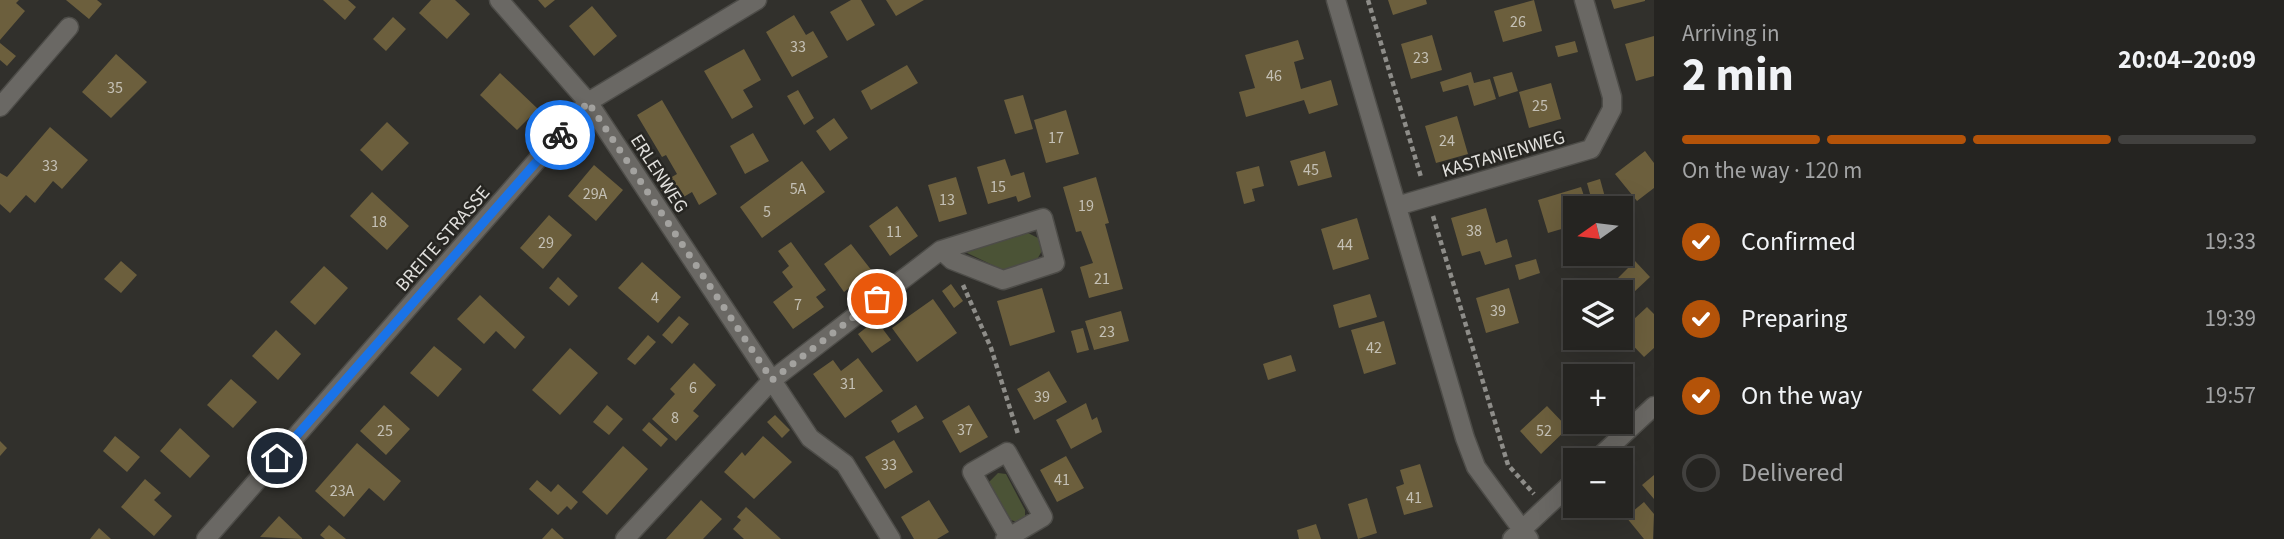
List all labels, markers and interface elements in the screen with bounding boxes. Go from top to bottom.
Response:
house number: 26 [1510,11,1526,33]
text: Arriving in [1682,17,1780,50]
house number: 33 [790,36,806,58]
text: 20:04–20:09 [2118,41,2256,78]
text: 2 min [1682,43,1794,108]
house number: 23 [1413,47,1429,69]
house number: 46 [1266,65,1282,87]
house number: 35 [107,77,123,99]
house number: 25 [1532,95,1548,117]
courier [525,100,595,170]
icon: bike [541,116,579,154]
street label: KASTANIENWEG [1439,124,1568,185]
house number: 17 [1048,127,1064,149]
street label: ERLENWEG [623,129,694,219]
house number: 24 [1439,130,1455,152]
text: On the way · 120 m [1682,154,1862,187]
house number: 33 [42,155,58,177]
house number: 45 [1303,159,1319,181]
house number: 15 [990,176,1006,198]
house number: 5A [790,178,807,200]
street label: BREITE STRASSE [390,180,497,298]
house number: 29A [583,183,608,205]
house number: 13 [939,189,955,211]
house number: 19 [1078,195,1094,217]
north arrow [1563,196,1633,266]
map controls [1563,196,1633,518]
house number: 5 [763,201,771,223]
house number: 18 [371,211,387,233]
house number: 38 [1466,220,1482,242]
house number: 11 [886,221,902,243]
icon: check [1682,223,1720,261]
text: Confirmed [1741,223,1856,260]
text: 19:33 [2205,225,2256,258]
house number: 29 [538,232,554,254]
house number: 44 [1337,234,1353,256]
house number: 21 [1094,268,1110,290]
pin [847,269,907,329]
icon: bag [858,280,896,318]
button: layers [1563,280,1633,350]
house number: 4 [651,287,659,309]
house number: 7 [794,294,802,316]
house number: 39 [1490,300,1506,322]
icon: check [1682,300,1720,338]
text: Preparing [1741,300,1847,337]
text: 19:39 [2205,302,2256,335]
house number: 23 [1099,321,1115,343]
house number: 42 [1366,337,1382,359]
button: + [1563,364,1633,434]
house number: 31 [840,373,856,395]
house number: 6 [689,377,697,399]
icon: check [1682,377,1720,415]
text: On the way [1741,377,1862,414]
text: 19:57 [2205,379,2256,412]
house number: 39 [1034,386,1050,408]
house number: 8 [671,407,679,429]
house number: 37 [957,419,973,441]
house number: 25 [377,420,393,442]
house number: 52 [1536,420,1552,442]
pin [247,428,307,488]
icon: home [258,439,296,477]
button: − [1563,448,1633,518]
house number: 33 [881,454,897,476]
text: Delivered [1741,454,1844,491]
house number: 41 [1054,469,1070,491]
house number: 23A [330,480,355,502]
house number: 41 [1406,487,1422,509]

